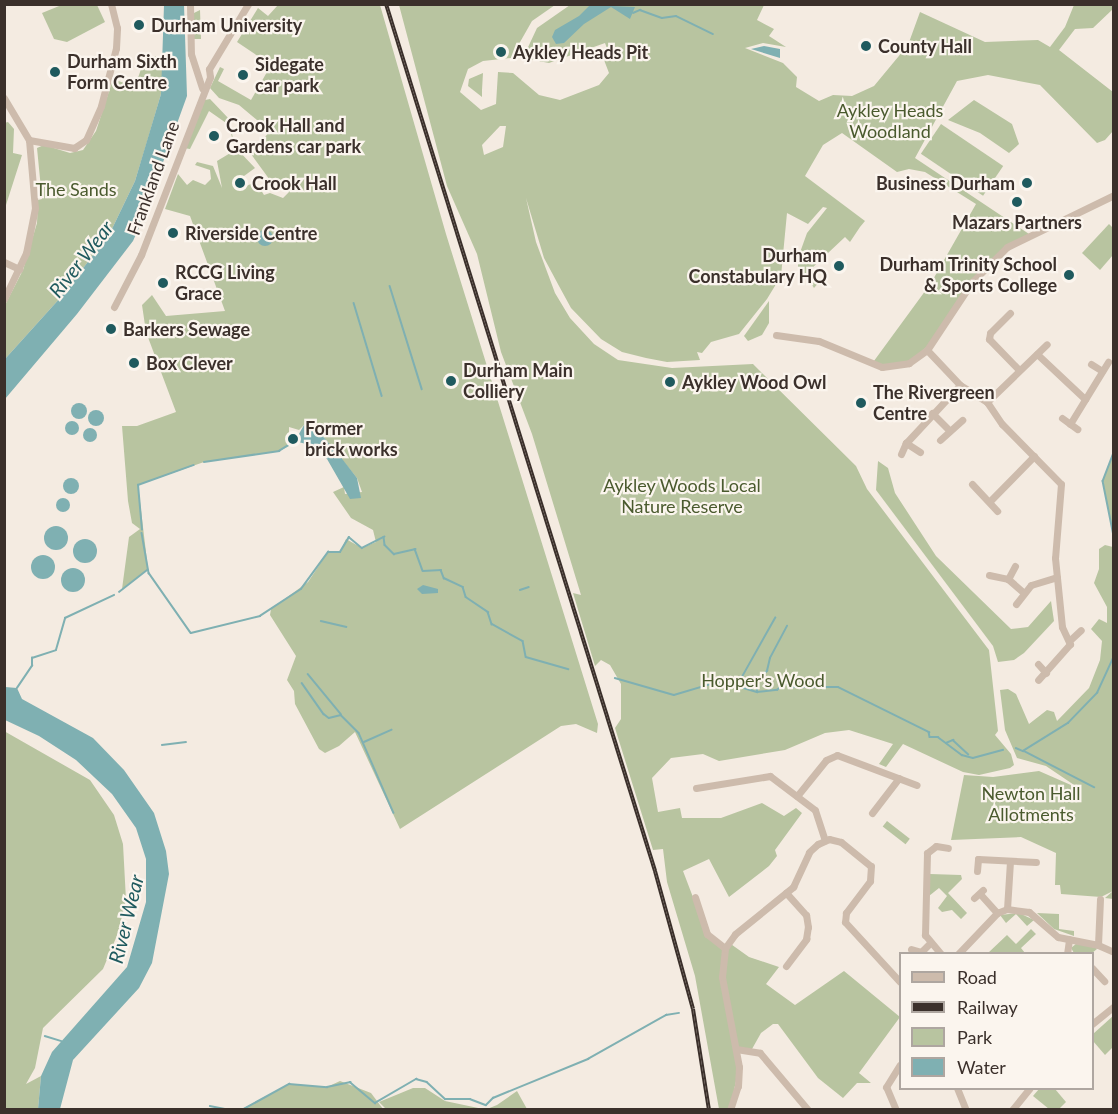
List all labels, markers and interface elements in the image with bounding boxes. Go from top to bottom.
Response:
place label: Durham University [151,14,302,36]
marker: Durham University [132,18,146,32]
place label: County Hall [878,35,973,57]
marker: County Hall [859,39,873,53]
place label: Aykley Heads Pit [513,41,649,63]
marker: Aykley Heads Pit [494,45,508,59]
place label: Durham Sixth Form Centre [67,51,177,94]
place label: Sidegate car park [255,54,324,97]
marker: Durham Sixth Form Centre [48,65,62,79]
marker: Sidegate car park [236,68,250,82]
park label: Aykley Heads Woodland [836,100,944,142]
place label: Crook Hall and Gardens car park [226,115,362,158]
street label: Frankland Lane [122,118,184,238]
marker: Crook Hall and Gardens car park [207,129,221,143]
place label: Crook Hall [252,172,337,194]
place label: Business Durham [876,172,1015,194]
marker: Crook Hall [233,176,247,190]
marker: Business Durham [1020,176,1034,190]
park label: The Sands [35,178,117,200]
marker: Mazars Partners [1010,195,1024,209]
place label: Mazars Partners [952,211,1082,233]
water label: River Wear [43,216,119,302]
place label: Riverside Centre [185,222,317,244]
marker: Riverside Centre [166,226,180,240]
place label: Durham Constabulary HQ [688,245,827,288]
place label: Durham Trinity School & Sports College [878,254,1057,296]
marker: Durham Constabulary HQ [832,259,846,273]
place label: RCCG Living Grace [175,262,275,304]
marker: Durham Trinity School & Sports College [1062,268,1076,282]
marker: RCCG Living Grace [156,276,170,290]
place label: Barkers Sewage [123,318,250,340]
marker: Barkers Sewage [104,322,118,336]
place label: Box Clever [146,352,233,374]
marker: Box Clever [127,356,141,370]
place label: Durham Main Colliery [463,360,573,403]
place label: Aykley Wood Owl [682,371,827,393]
marker: Durham Main Colliery [444,374,458,388]
marker: Aykley Wood Owl [663,375,677,389]
place label: The Rivergreen Centre [873,382,995,424]
marker: The Rivergreen Centre [854,396,868,410]
place label: Former brick works [305,418,398,460]
marker: Former brick works [286,432,300,446]
park label: Aykley Woods Local Nature Reserve [603,475,761,518]
park label: Hopper's Wood [701,669,825,691]
park label: Newton Hall Allotments [981,783,1081,826]
water label: River Wear [103,872,149,966]
legend [899,952,1094,1090]
text: Road [957,966,997,988]
text: Railway [957,996,1018,1018]
text: Park [957,1026,992,1048]
text: Water [957,1056,1006,1078]

